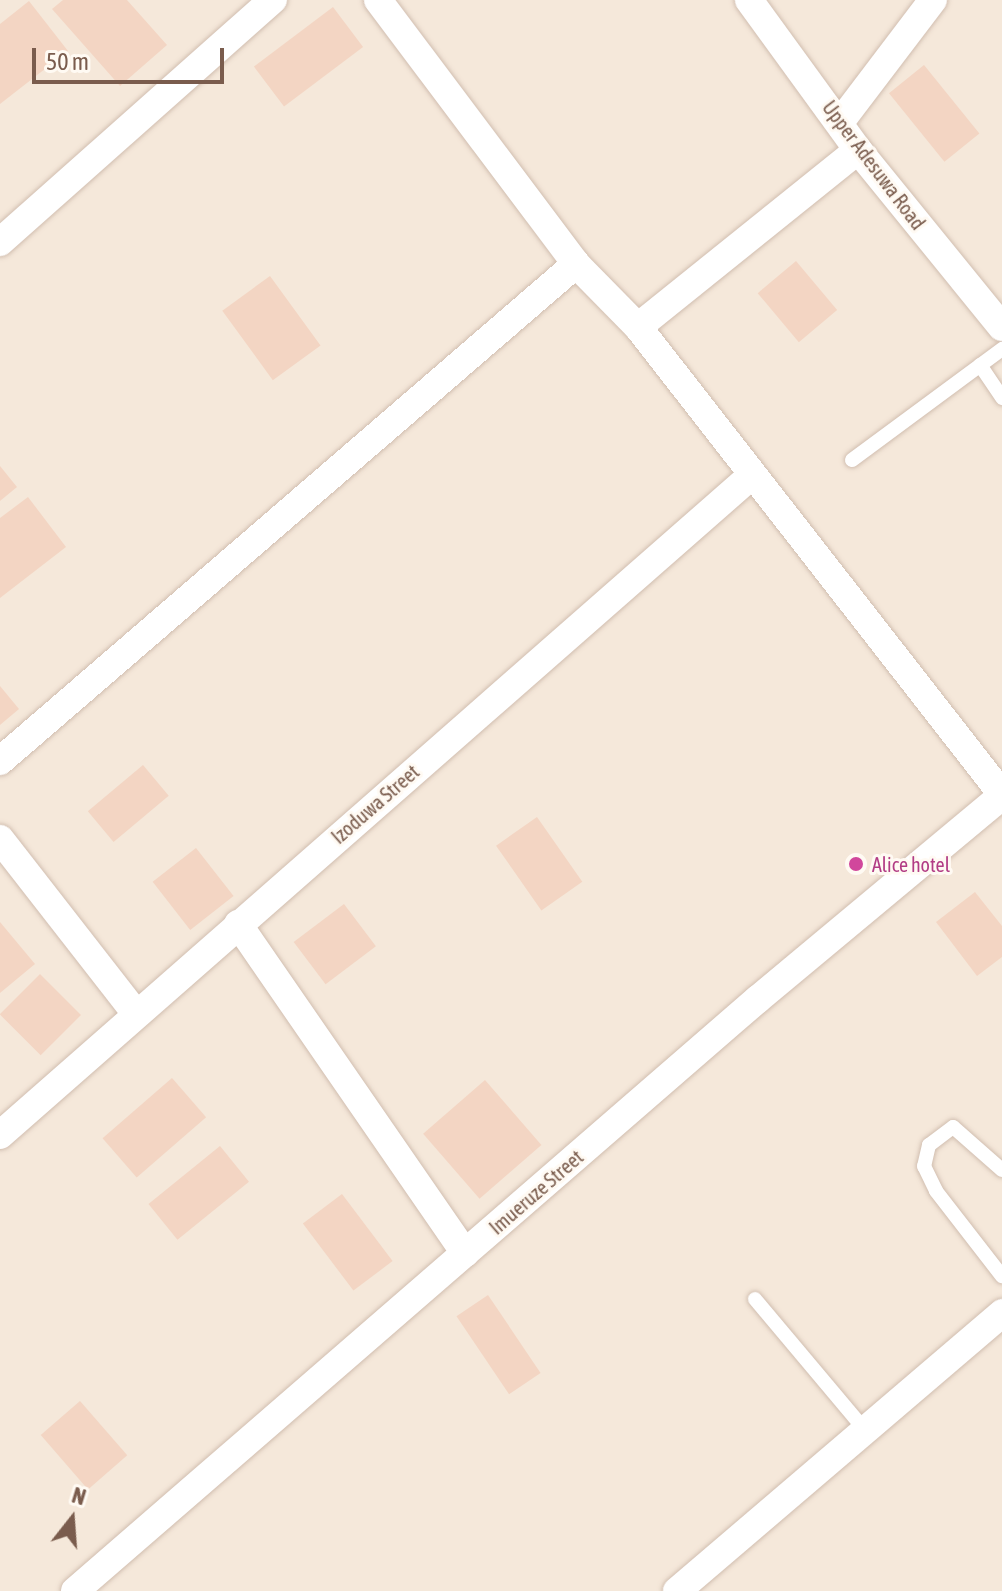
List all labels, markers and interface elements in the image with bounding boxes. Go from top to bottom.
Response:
scale bar [36,32,228,82]
text: 50 m [46,48,89,75]
street label: Upper Adesuwa Road [818,96,930,234]
street label: Izoduwa Street [326,759,424,849]
place label: Alice hotel [872,852,950,876]
marker: Alice hotel [847,855,865,873]
street label: Imueruze Street [484,1145,588,1239]
north arrow [32,1479,112,1559]
text: N [69,1482,89,1510]

